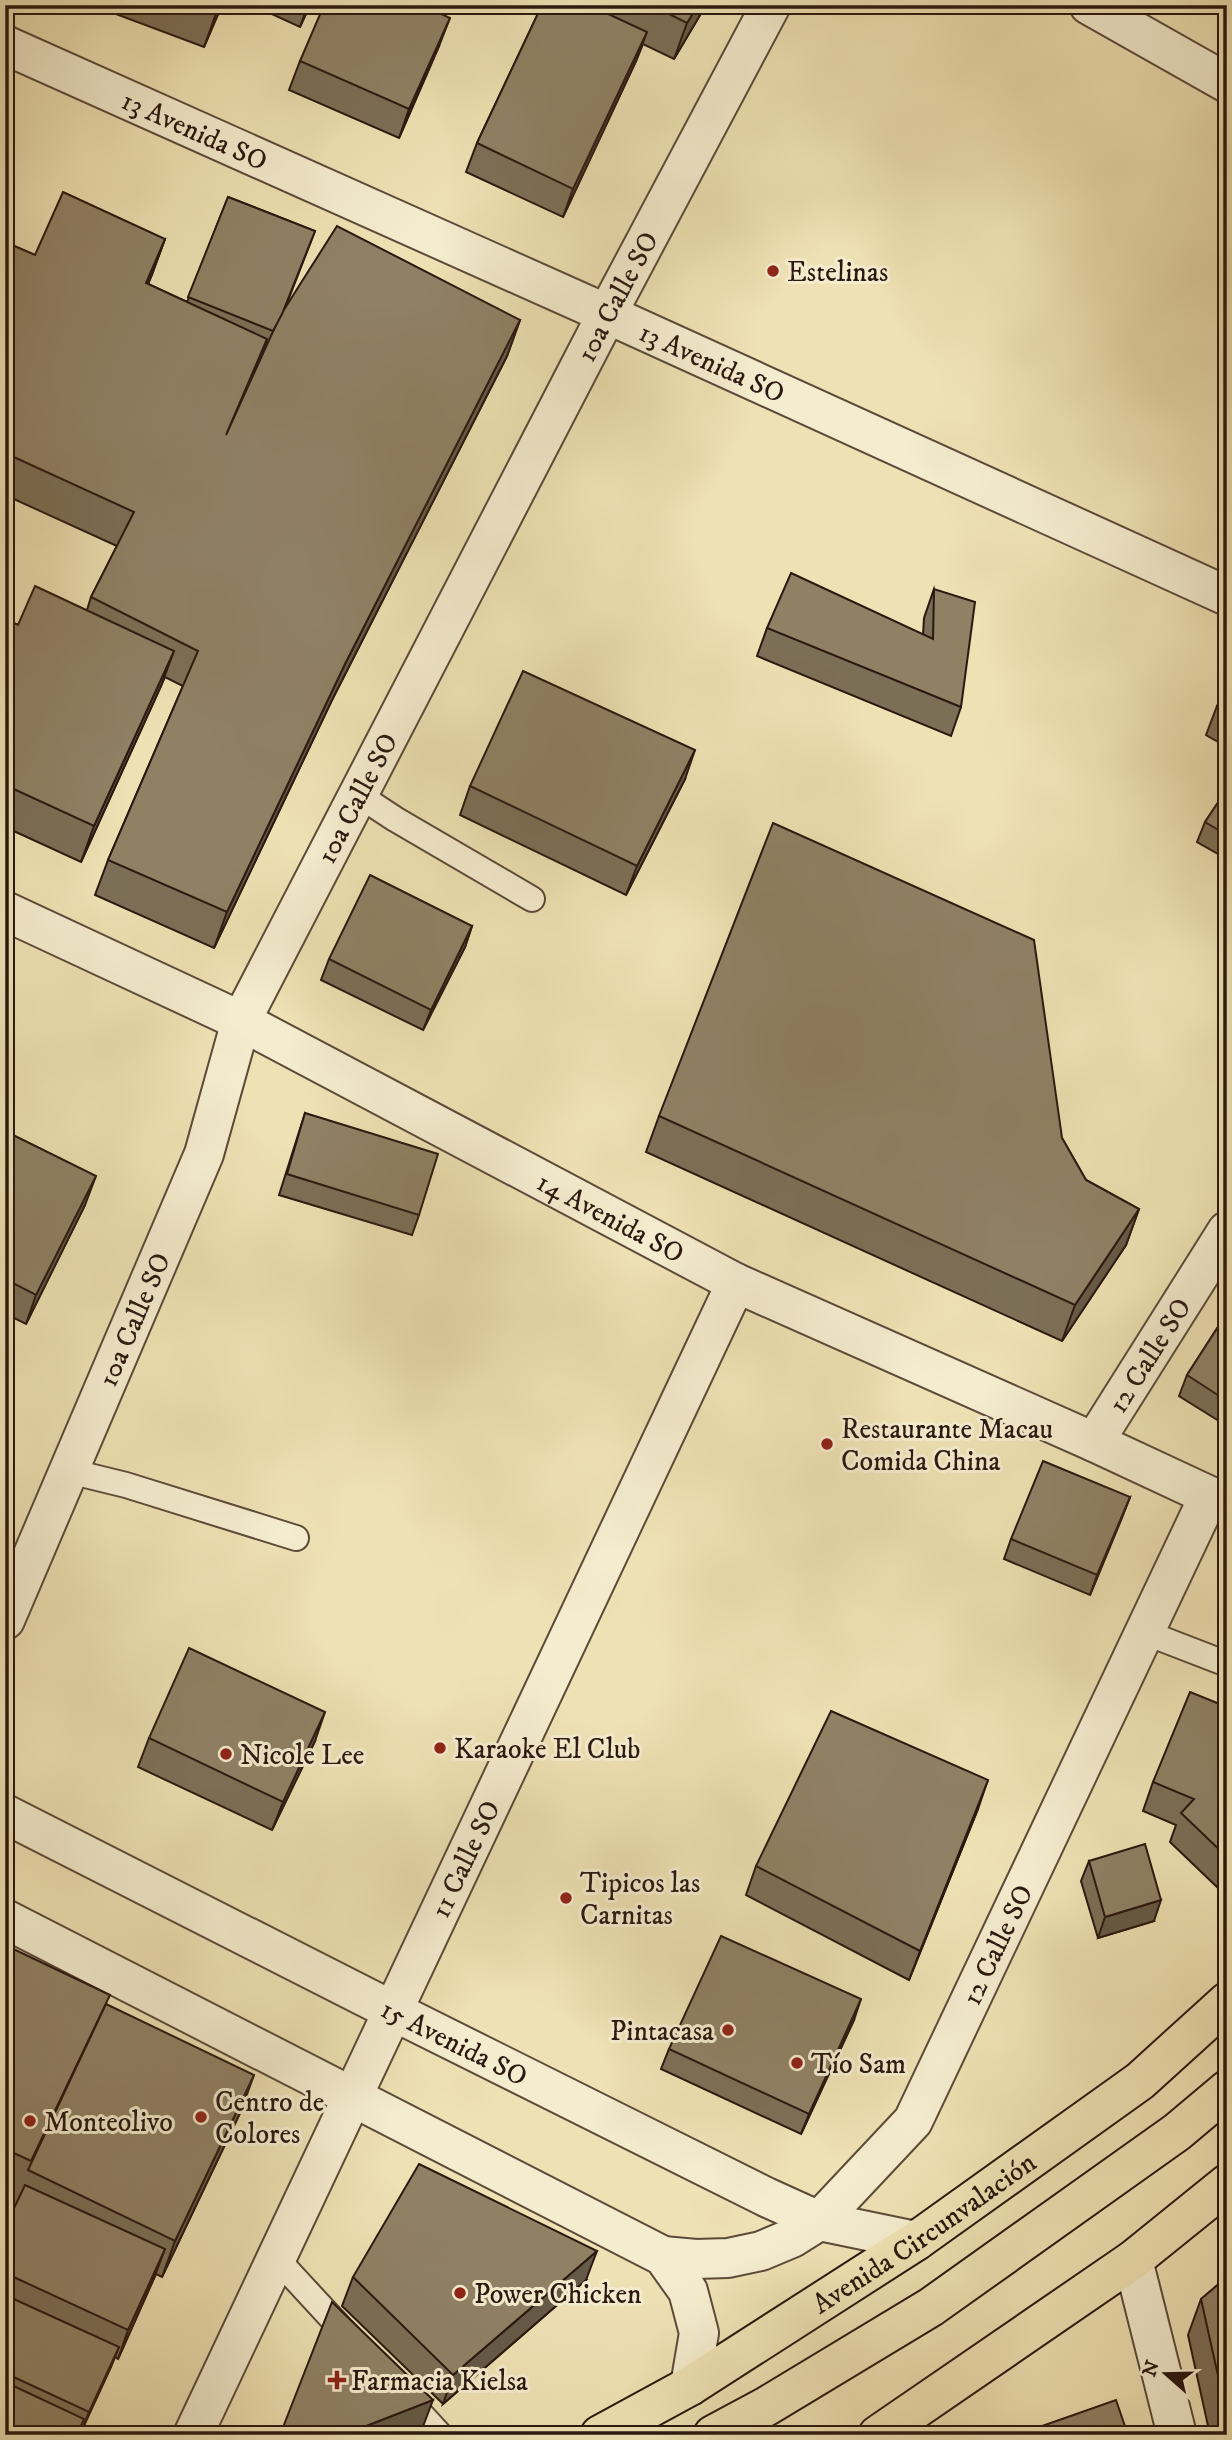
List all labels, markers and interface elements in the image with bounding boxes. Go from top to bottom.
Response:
street label: 13 Avenida SO [116,83,273,179]
street label: 10a Calle SO [569,226,667,368]
place label: Estelinas [787,255,888,290]
marker: Estelinas [765,263,781,279]
street label: 13 Avenida SO [633,315,790,412]
street label: 10a Calle SO [310,727,406,870]
street label: 14 Avenida SO [531,1165,690,1271]
street label: 10a Calle SO [91,1247,179,1392]
street label: 12 Calle SO [1101,1292,1200,1420]
place label: Restaurante Macau Comida China [841,1412,1053,1479]
marker: Restaurante Macau Comida China [819,1436,835,1452]
place label: Karaoke El Club [454,1732,640,1767]
place label: Nicole Lee [240,1738,364,1773]
marker: Karaoke El Club [432,1740,448,1756]
marker: Nicole Lee [218,1746,234,1762]
street label: 11 Calle SO [423,1795,509,1924]
place label: Tipicos las Carnitas [580,1866,700,1933]
street label: 12 Calle SO [954,1879,1041,2011]
marker: Tipicos las Carnitas [558,1890,574,1906]
street label: 15 Avenida SO [375,1992,533,2094]
place label: Pintacasa [610,2014,714,2049]
marker: Pintacasa [720,2022,736,2038]
place label: Tío Sam [811,2047,906,2082]
marker: Tío Sam [789,2055,805,2071]
place label: Centro de Colores [215,2085,324,2152]
place label: Monteolivo [44,2105,173,2140]
marker: Centro de Colores [193,2109,209,2125]
marker: Monteolivo [22,2113,38,2129]
street label: Avenida Circunvalación [806,2145,1043,2322]
place label: Power Chicken [474,2277,642,2312]
marker: Power Chicken [452,2285,468,2301]
north arrow [1130,2338,1200,2408]
text: N [1138,2357,1165,2380]
place label: Farmacia Kielsa [351,2364,528,2399]
marker: Farmacia Kielsa [329,2372,345,2388]

